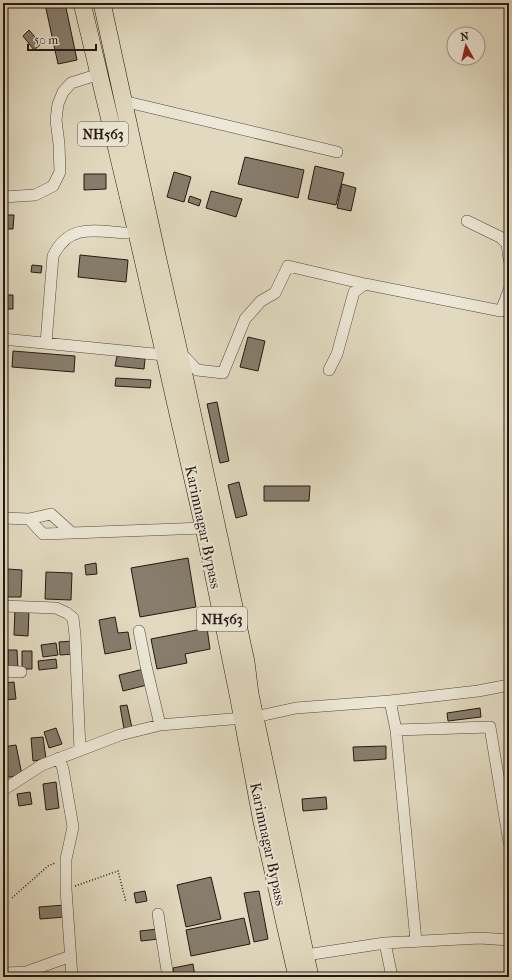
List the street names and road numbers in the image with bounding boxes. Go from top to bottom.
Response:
road number: NH563 [78,122,128,146]
street label: Karimnagar Bypass [181,464,225,591]
road number: NH563 [197,607,247,631]
street label: Karimnagar Bypass [246,781,290,908]

